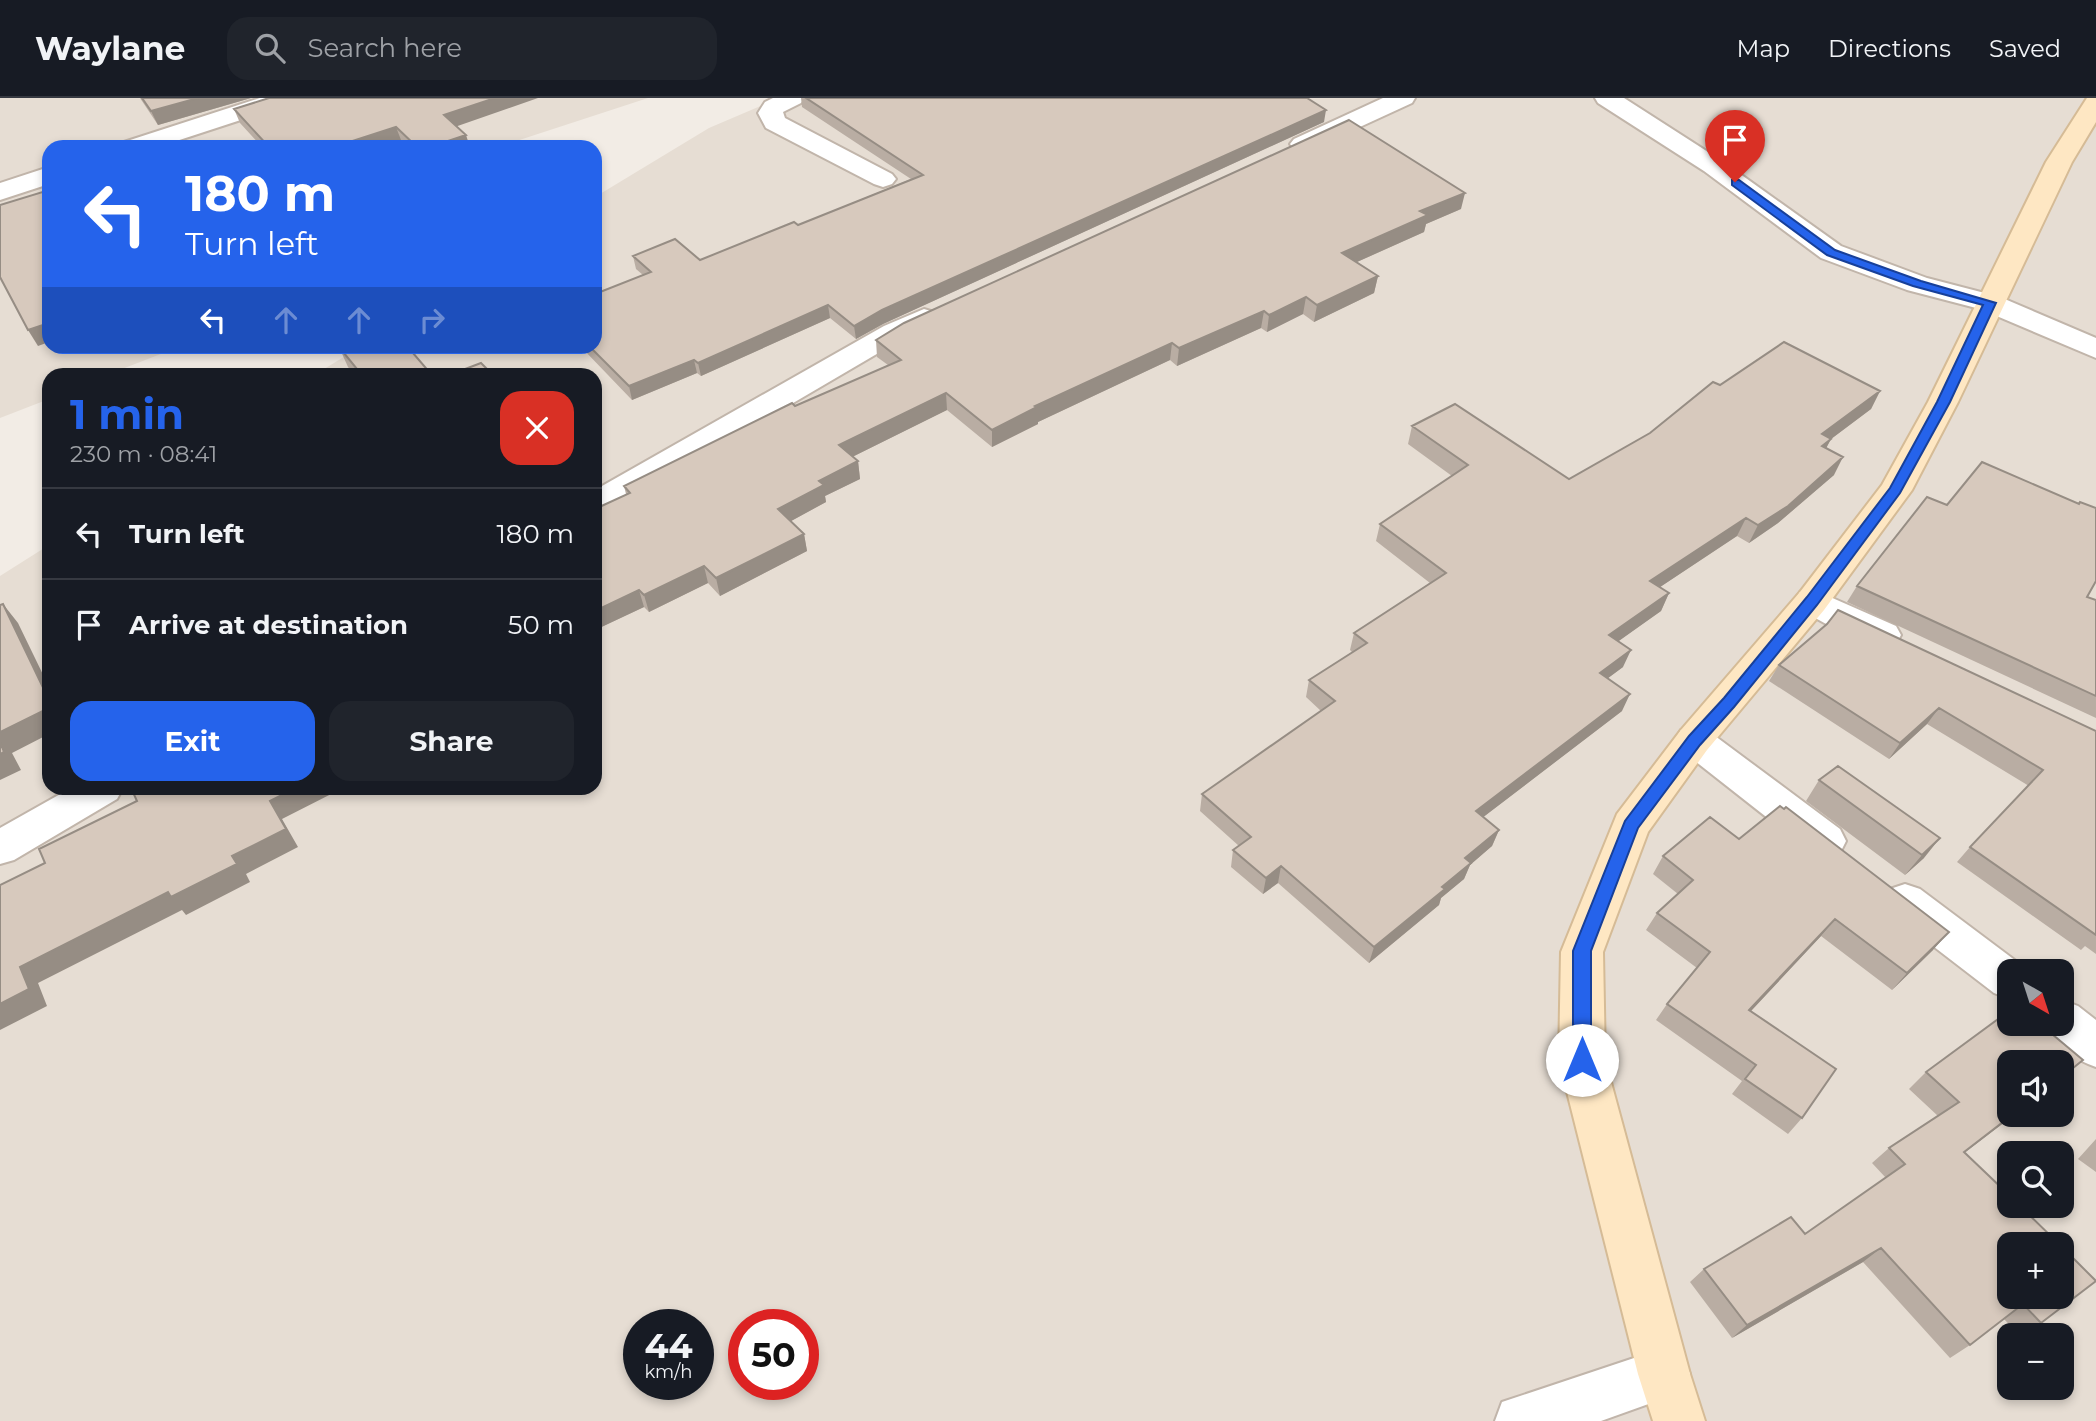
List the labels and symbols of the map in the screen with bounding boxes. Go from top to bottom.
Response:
pin [1705,110,1765,182]
north arrow [1997,959,2074,1036]
position arrow [1545,1023,1619,1097]
speed limit sign: 50 [728,1309,819,1400]

